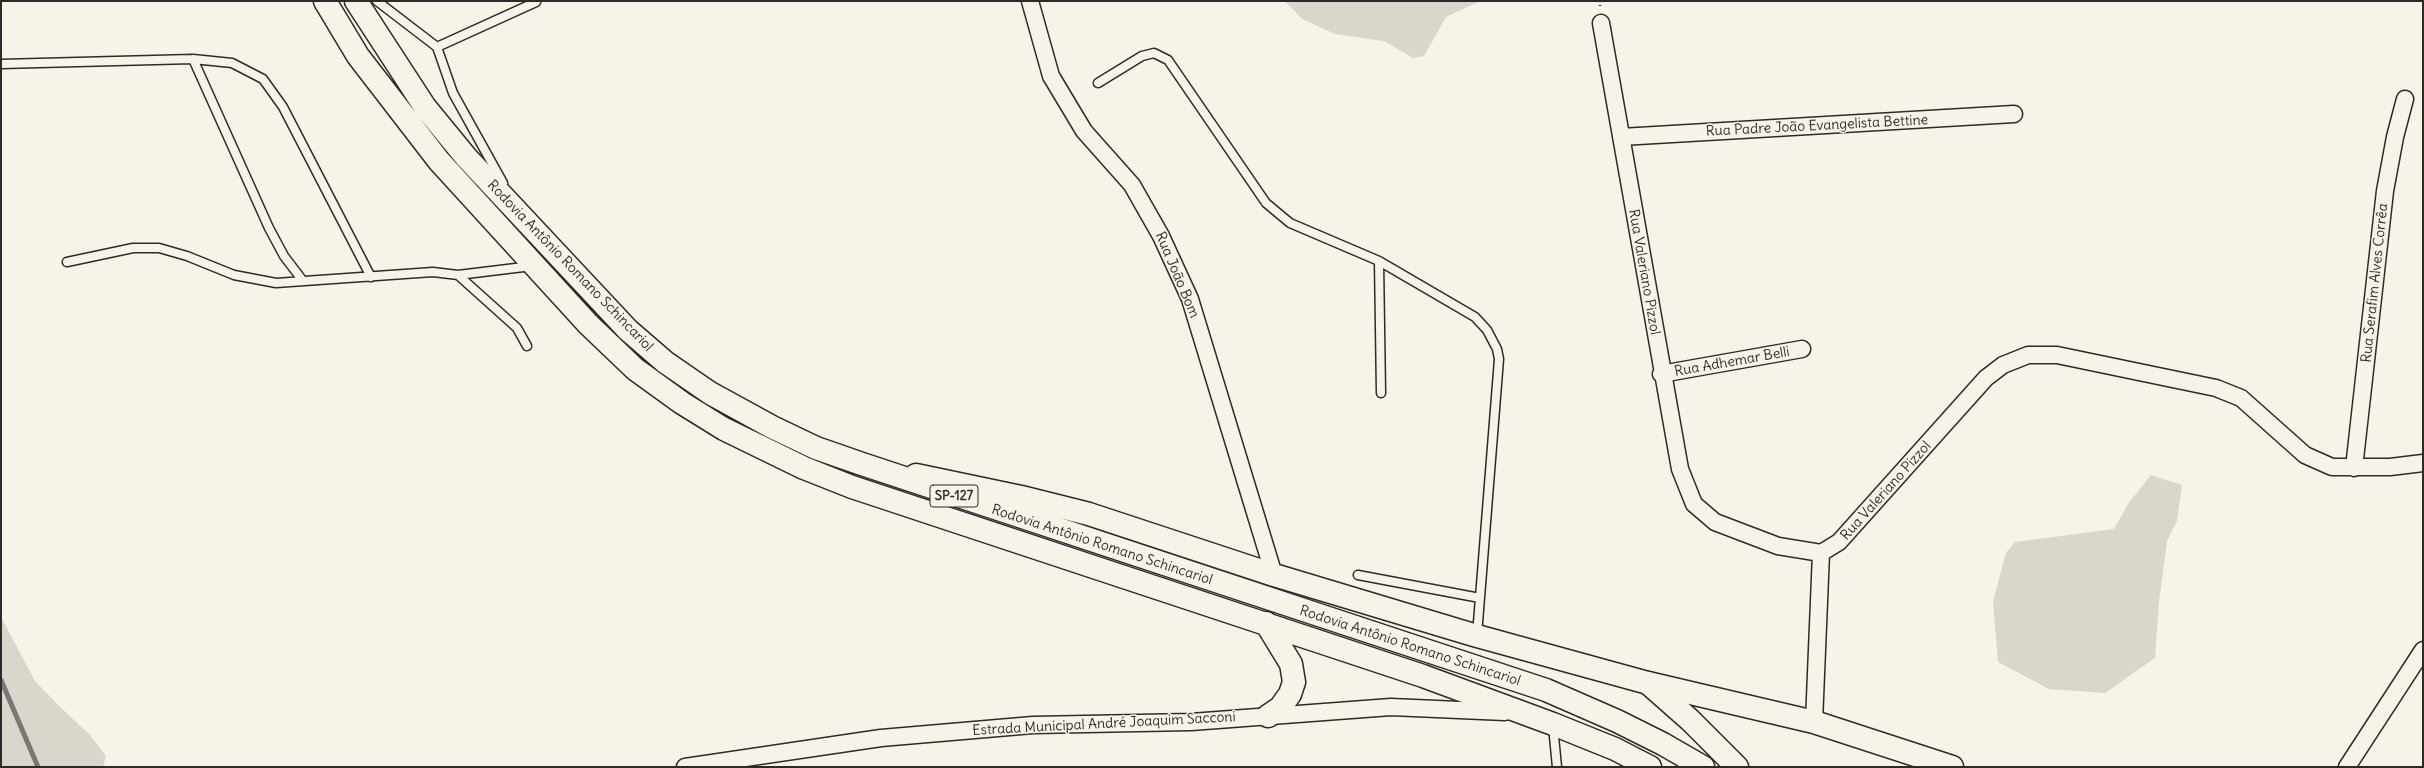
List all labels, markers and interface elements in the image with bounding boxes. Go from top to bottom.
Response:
street label: Rua Padre João Evangelista Bettine [1705,112,1929,140]
street label: Rodovia Antônio Romano Schincariol [484,177,656,355]
street label: Rua Serafim Alves Corrêa [2358,203,2392,363]
street label: Rua Valeriano Pizzol [1625,208,1663,336]
street label: Rua João Bom [1151,230,1203,320]
street label: Rua Adhemar Belli [1673,344,1791,380]
street label: Rua Valeriano Pizzol [1837,438,1935,544]
road number: SP-127 [930,485,978,507]
street label: Rodovia Antônio Romano Schincariol [989,501,1215,589]
street label: Rodovia Antônio Romano Schincariol [1297,602,1523,690]
street label: Estrada Municipal André Joaquim Sacconi [972,709,1236,739]

